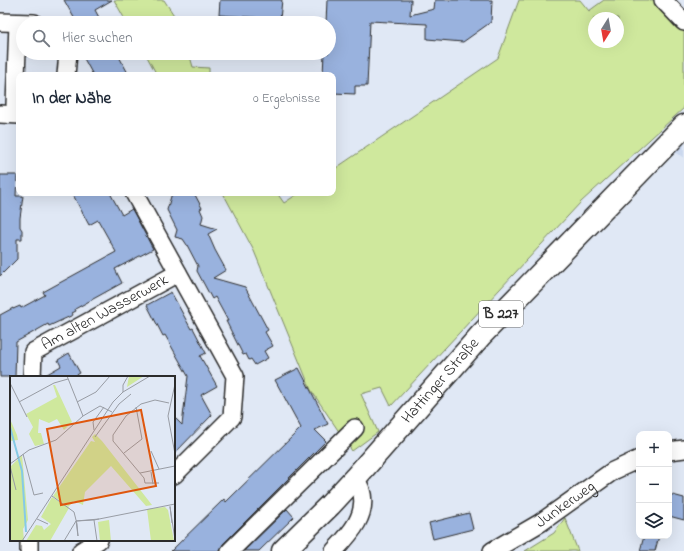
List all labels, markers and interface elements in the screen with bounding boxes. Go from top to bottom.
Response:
north arrow [588,12,624,48]
search box [16,16,336,60]
icon: search [30,27,52,49]
text: Hier suchen [62,27,133,49]
text: In der Nähe [32,86,111,111]
text: 0 Ergebnisse [253,89,320,108]
street label: Am alten Wasserwerk [37,268,174,357]
road number: B 227 [479,301,523,327]
street label: Hattinger Straße [396,332,486,429]
inset map [10,376,175,541]
map controls [636,431,672,539]
button: + [636,431,672,467]
button: − [636,467,672,503]
street label: Junkerweg [531,475,601,535]
button: layers [636,503,672,539]

